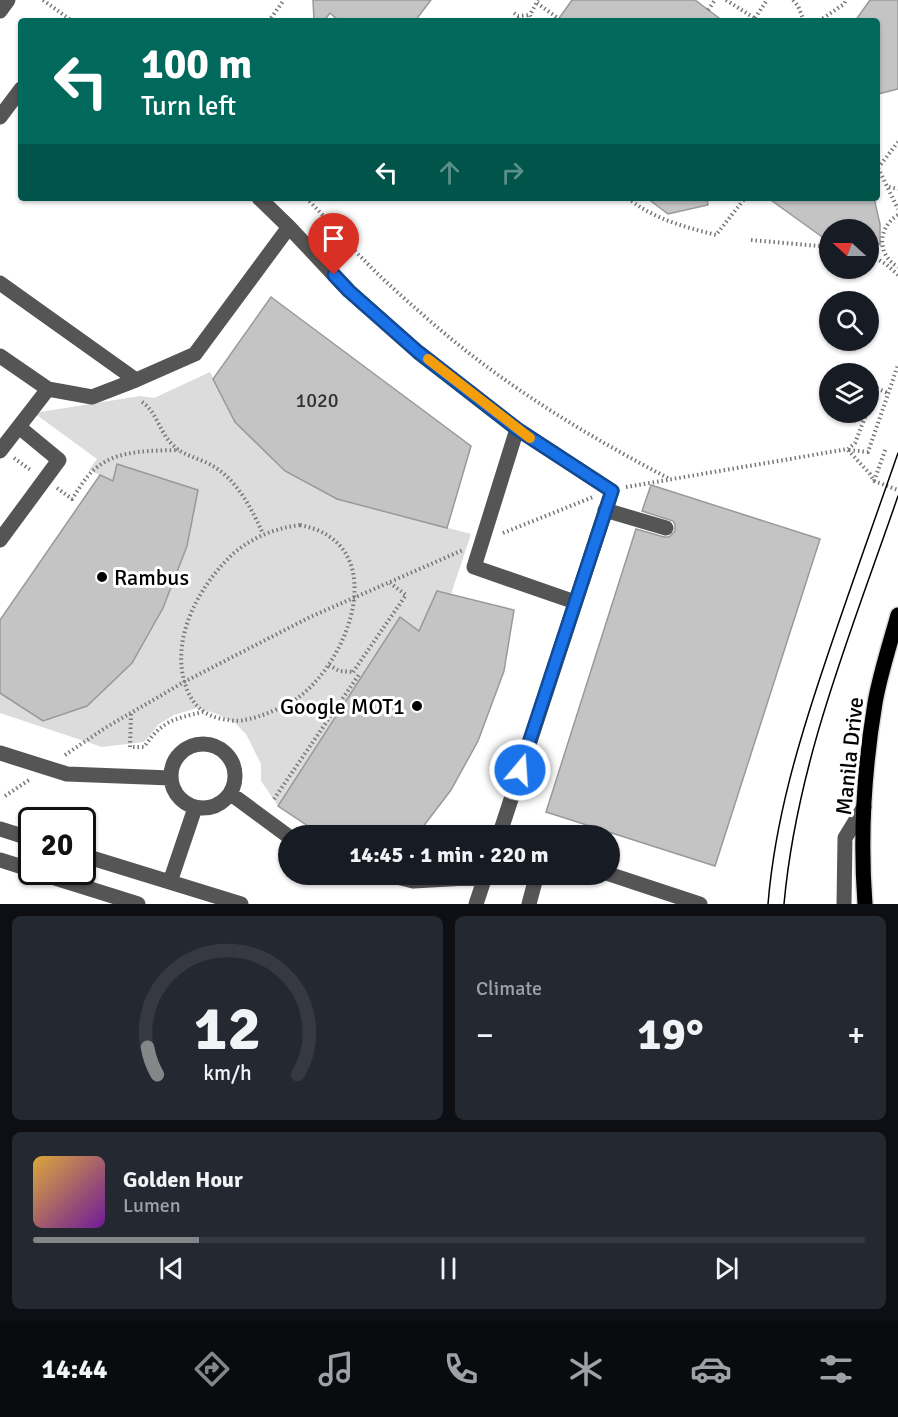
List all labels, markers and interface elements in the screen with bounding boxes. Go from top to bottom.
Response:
text: 100 m [141,39,252,90]
icon: left [42,42,120,120]
text: Turn left [141,90,236,123]
icon: left [370,156,403,189]
icon: ahead [433,156,466,189]
icon: right [496,156,529,189]
pin [308,213,359,275]
north arrow [819,219,879,279]
map controls [819,219,879,423]
icon: arrive [317,222,350,255]
button: search [819,291,879,351]
button: layers [819,363,879,423]
house number: 1020 [295,388,339,413]
place label: Rambus [114,564,189,591]
marker: Rambus [95,570,109,584]
place label: Google MOT1 [280,693,405,720]
street label: Manila Drive [830,696,869,816]
marker: Google MOT1 [410,699,424,713]
position arrow [488,738,552,802]
speed limit sign: 20 [18,807,96,885]
text: 14:45 · 1 min · 220 m [349,841,549,868]
text: Climate [476,976,542,1001]
text: 12 [194,990,261,1067]
text: 19° [637,1007,704,1062]
text: − [476,1015,494,1056]
text: + [847,1015,865,1056]
text: km/h [203,1060,252,1086]
text: Golden Hour [123,1166,243,1193]
text: Lumen [123,1193,181,1218]
icon: previous [155,1252,188,1285]
icon: pause [432,1252,465,1285]
icon: next [710,1252,743,1285]
icon: directions [191,1348,233,1390]
icon: music [315,1348,357,1390]
icon: phone [440,1348,482,1390]
icon: climate [565,1348,607,1390]
icon: car [690,1348,732,1390]
icon: filters [815,1348,857,1390]
text: 14:44 [41,1353,108,1386]

